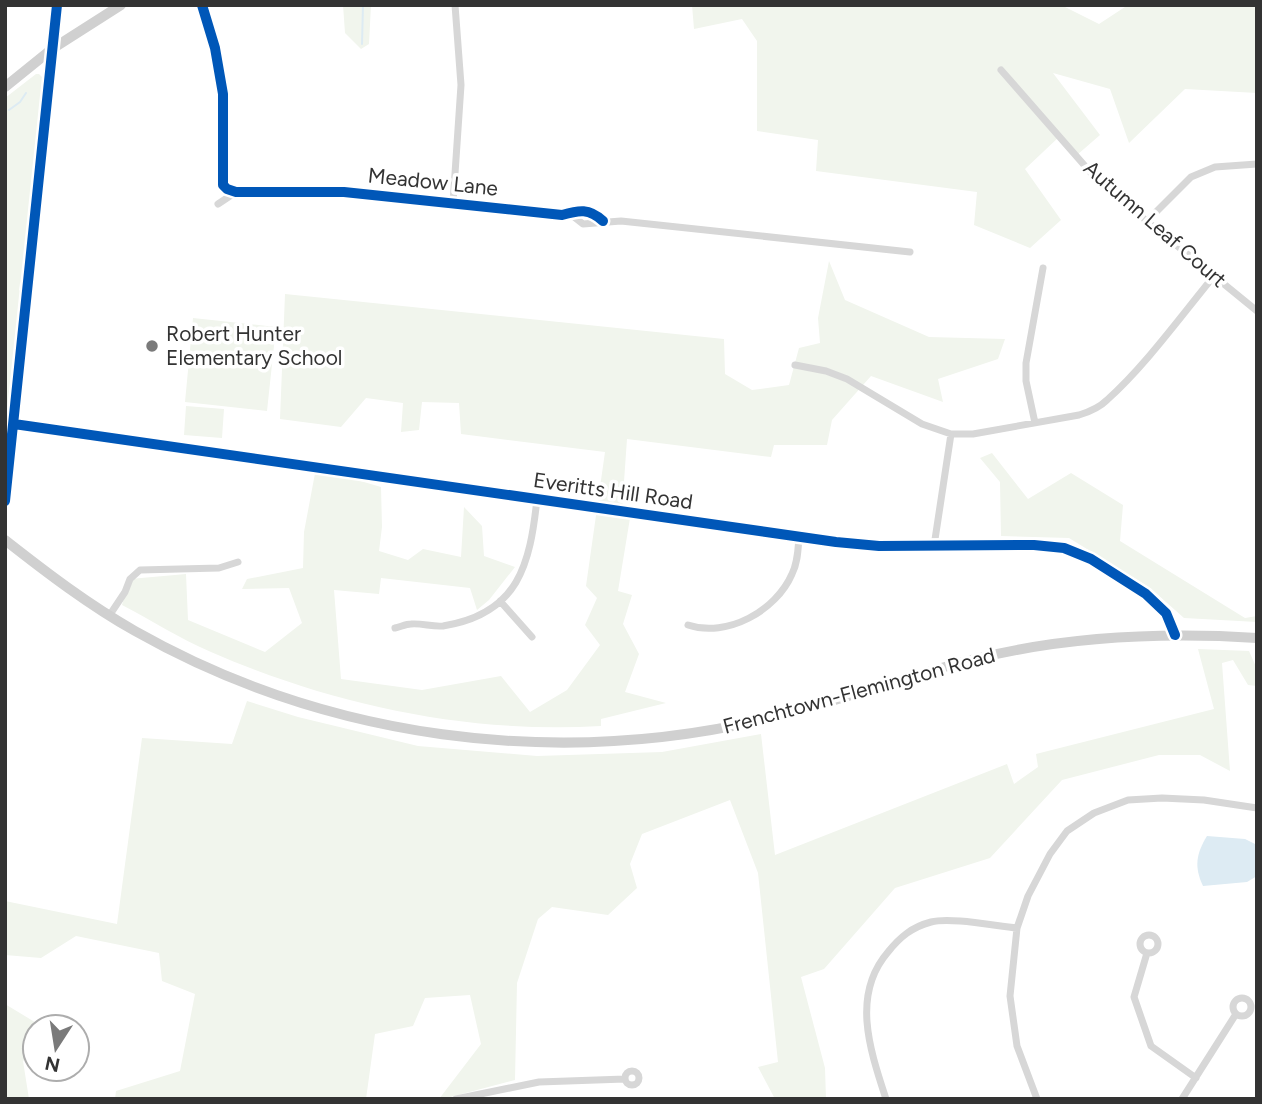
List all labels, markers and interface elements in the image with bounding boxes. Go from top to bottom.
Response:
street label: Autumn Leaf Court [1079,155,1232,292]
street label: Meadow Lane [367,162,499,201]
place label: Robert Hunter Elementary School [166,321,342,370]
marker: Robert Hunter Elementary School [144,338,160,354]
street label: Everitts Hill Road [532,467,694,514]
street label: Frenchtown-Flemington Road [720,642,998,739]
north arrow [21,1013,91,1083]
text: N [43,1051,62,1077]

